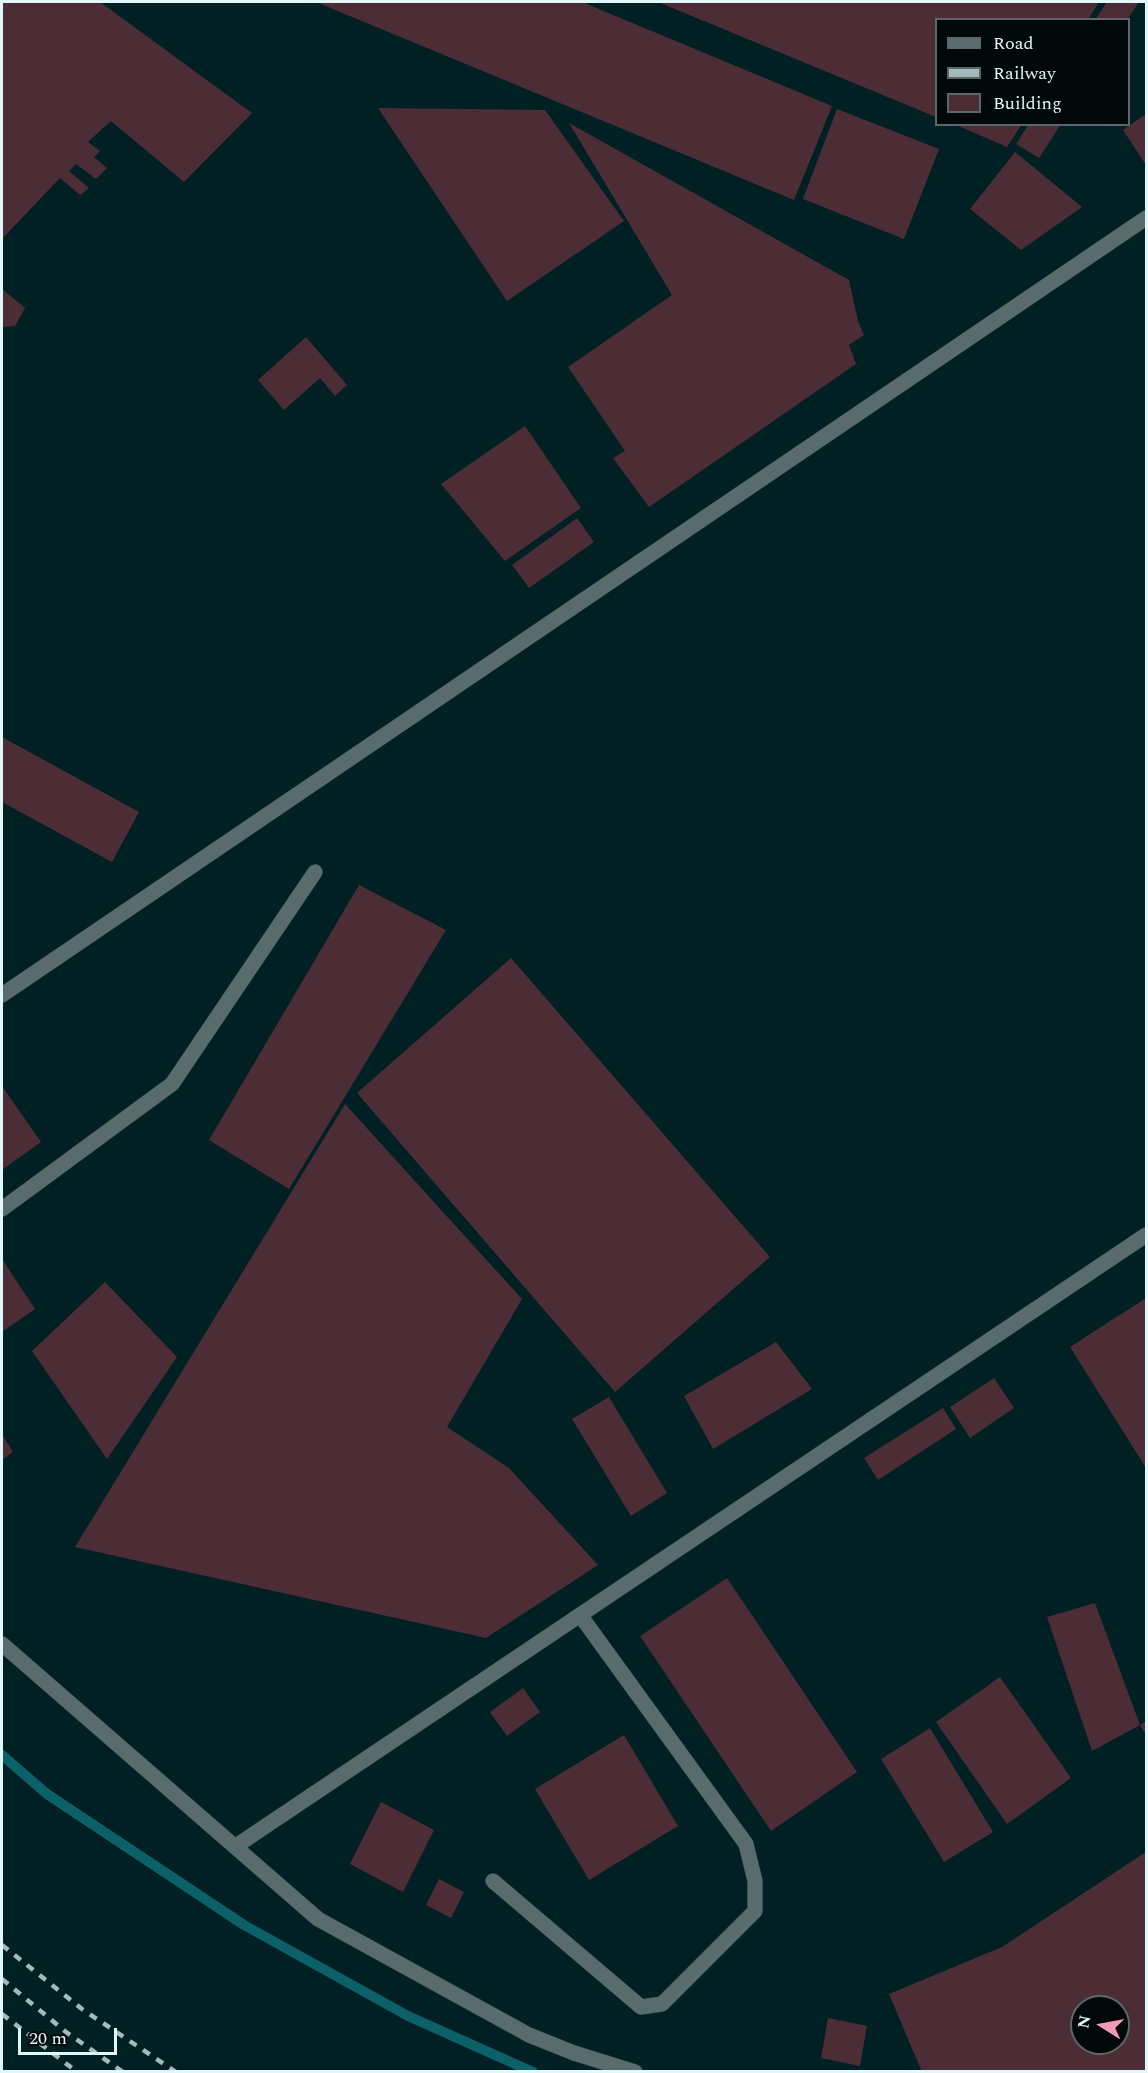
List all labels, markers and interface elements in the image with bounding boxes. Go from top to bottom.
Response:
legend [935,18,1130,126]
text: Road [993,30,1034,57]
text: Railway [993,60,1056,87]
text: Building [993,90,1062,117]
north arrow [1070,1995,1130,2055]
text: N [1071,2013,1097,2031]
scale bar [21,2016,120,2054]
text: 20 m [29,2025,67,2052]

